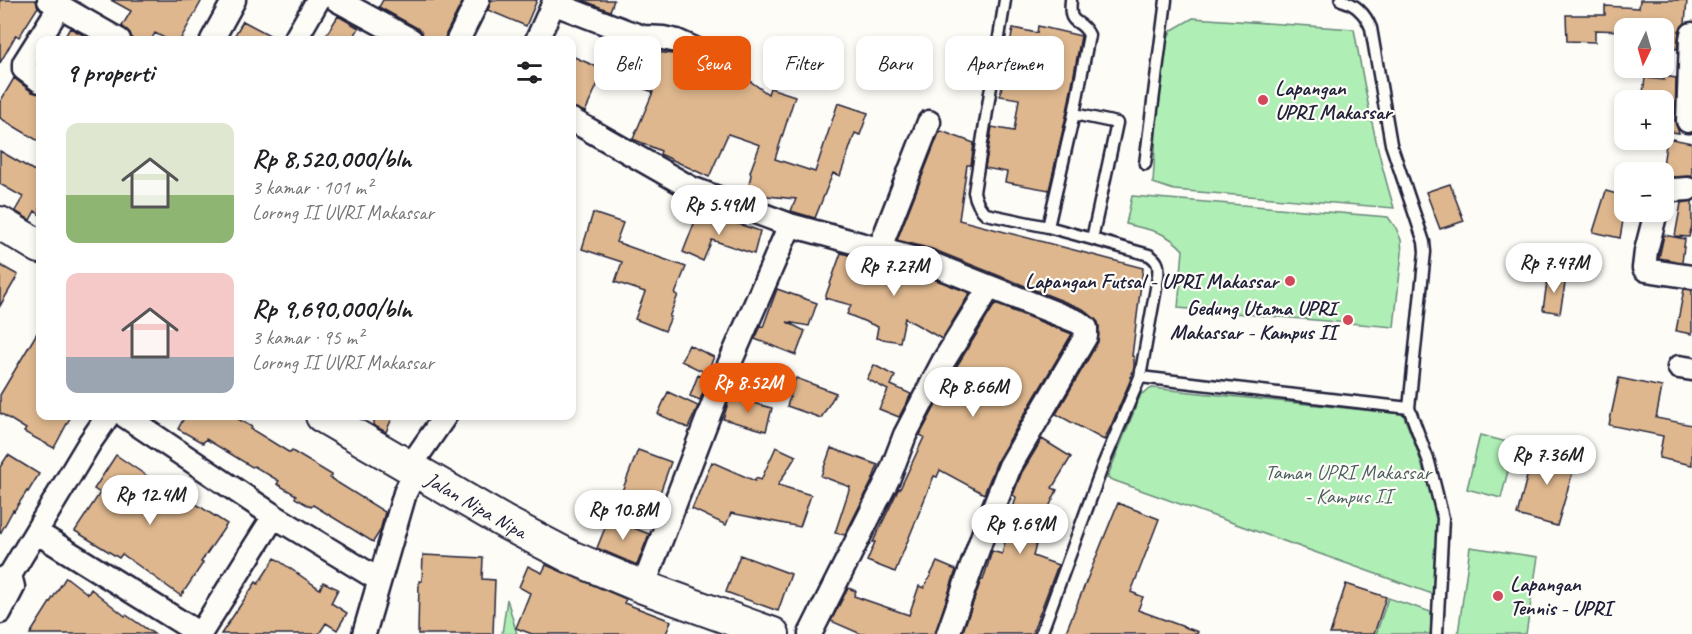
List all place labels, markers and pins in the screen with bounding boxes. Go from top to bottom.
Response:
place label: Lapangan UPRI Makassar [1275,75,1394,125]
marker: Lapangan UPRI Makassar [1256,93,1270,107]
pin: Rp 5.49M [657,185,781,236]
pin: Rp 7.47M [1492,243,1616,294]
pin: Rp 7.27M [832,246,956,297]
place label: Lapangan Futsal - UPRI Makassar [1025,268,1280,294]
marker: Lapangan Futsal - UPRI Makassar [1283,274,1297,288]
place label: Gedung Utama UPRI Makassar - Kampus II [1170,295,1340,345]
marker: Gedung Utama UPRI Makassar - Kampus II [1341,313,1355,327]
pin: Rp 8.52M [686,363,810,414]
pin: Rp 8.66M [911,367,1035,418]
pin: Rp 7.36M [1485,435,1609,486]
pin: Rp 12.4M [88,475,212,526]
pin: Rp 10.8M [561,490,685,541]
pin: Rp 9.69M [958,504,1082,555]
place label: Lapangan Tennis - UPRI [1510,571,1616,621]
marker: Lapangan Tennis - UPRI [1491,589,1505,603]

